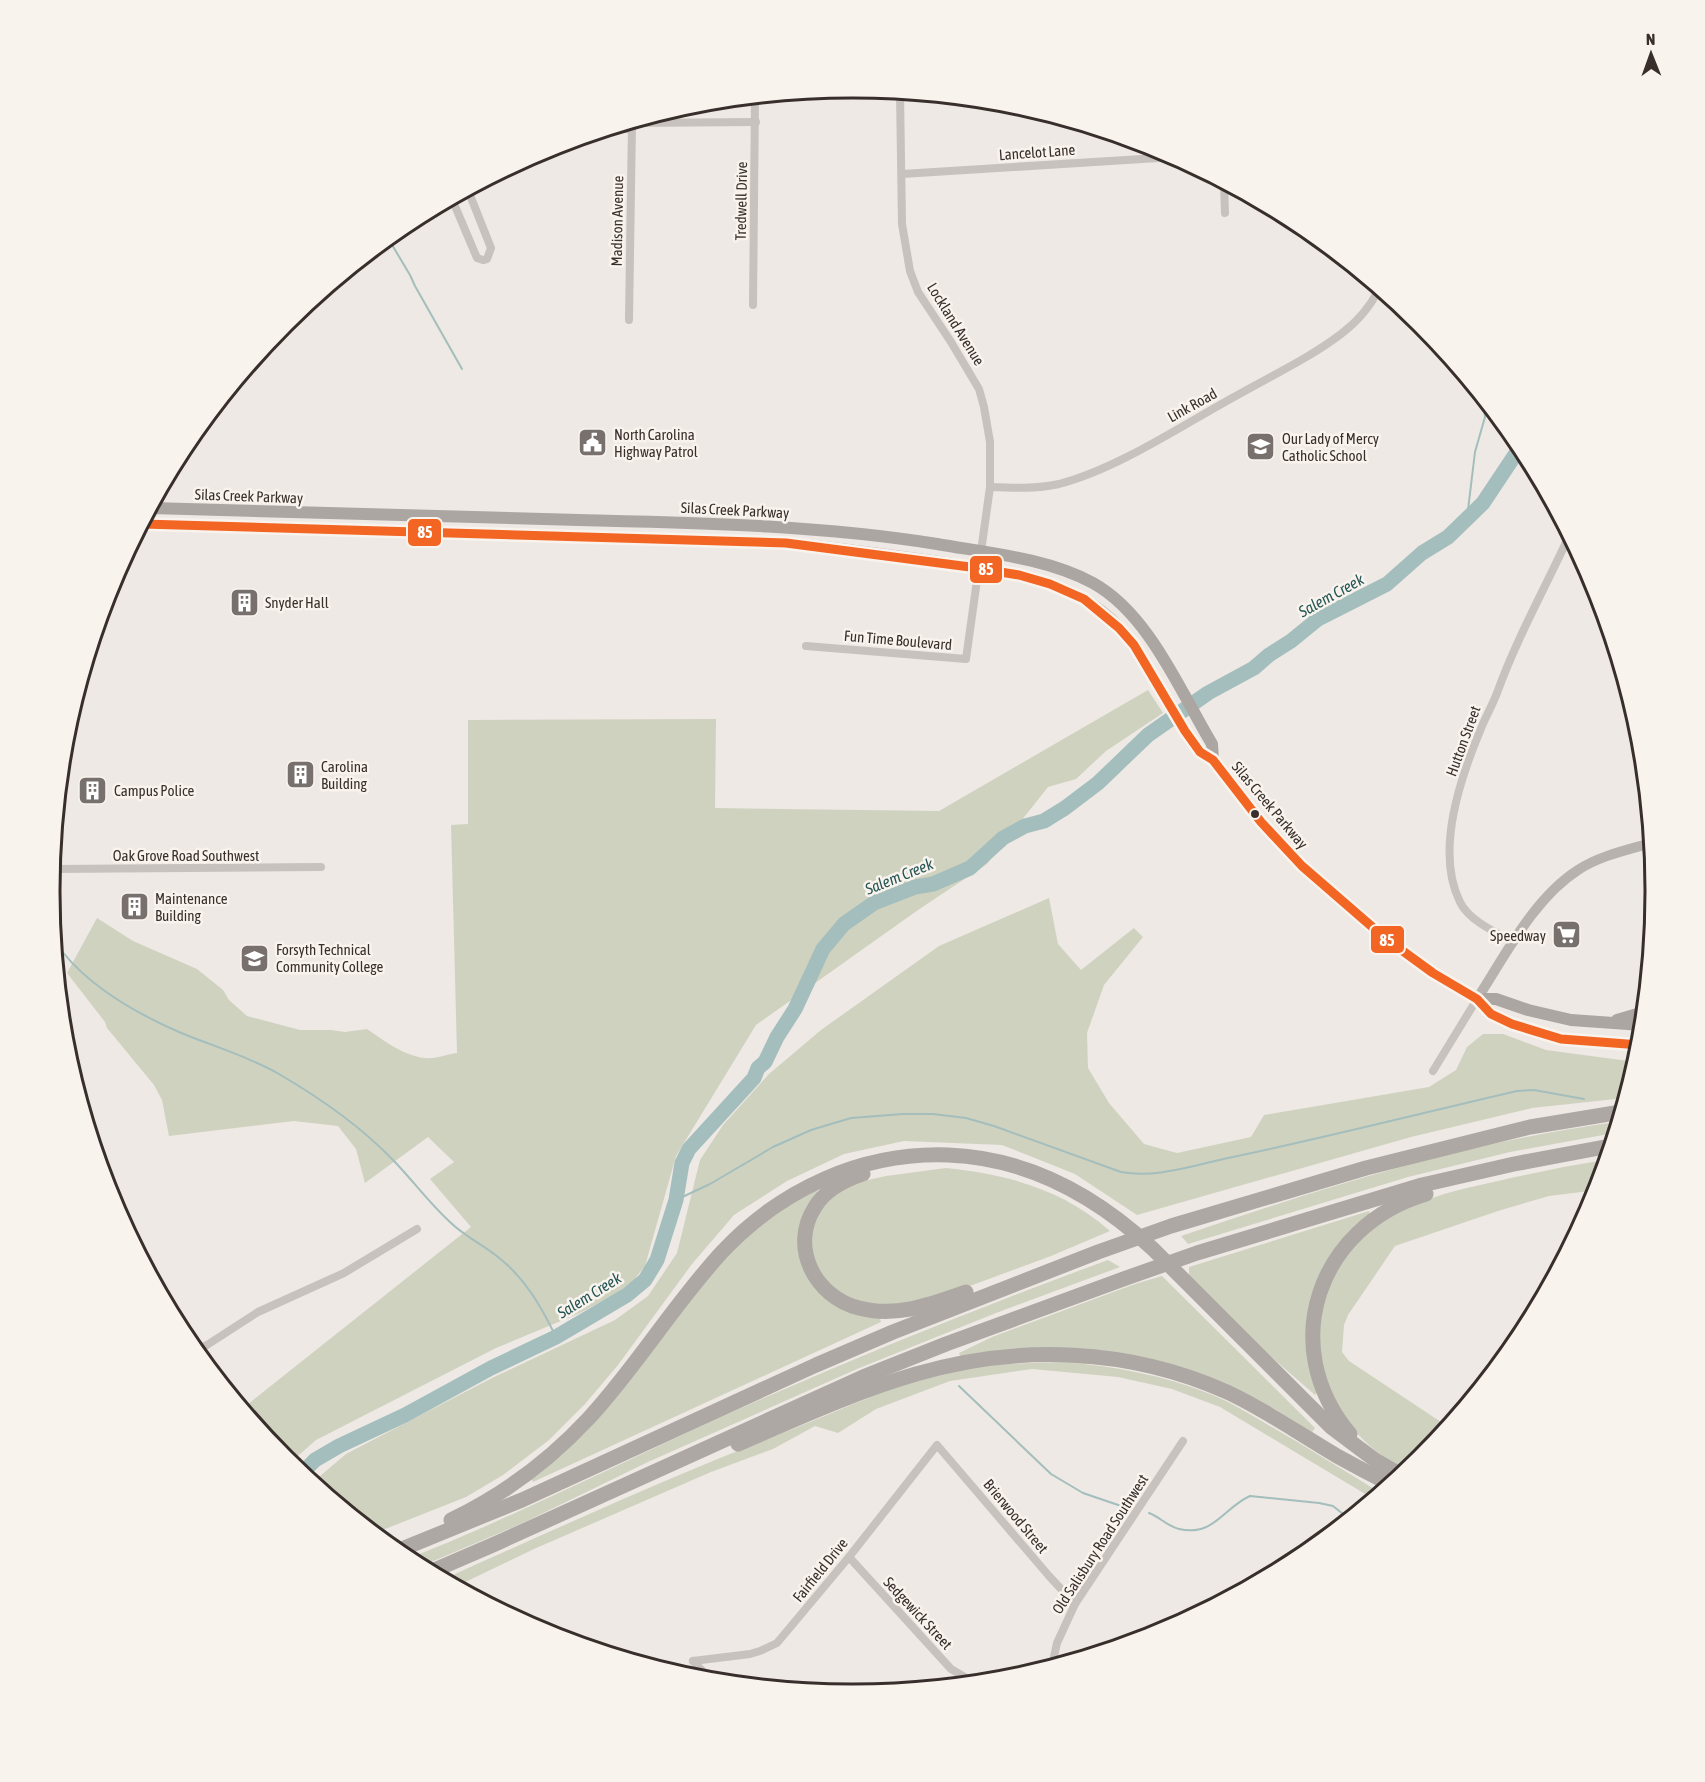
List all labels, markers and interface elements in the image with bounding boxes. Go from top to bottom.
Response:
north arrow [1621,24,1681,84]
text: N [1646,30,1656,48]
street label: Lancelot Lane [998,141,1076,163]
street label: Tredwell Drive [732,161,750,240]
street label: Madison Avenue [608,175,626,267]
street label: Lockland Avenue [924,280,988,368]
street label: Link Road [1164,385,1220,425]
place label: North Carolina Highway Patrol [614,426,698,460]
public building icon: North Carolina Highway Patrol [577,427,609,459]
place label: Our Lady of Mercy Catholic School [1282,430,1379,464]
school or university icon: Our Lady of Mercy Catholic School [1245,431,1277,463]
street label: Silas Creek Parkway [195,486,303,506]
street label: Silas Creek Parkway [680,499,790,521]
line badge: 85 [407,518,442,547]
text: 85 [417,523,433,541]
line badge: 85 [969,555,1003,584]
text: 85 [978,560,994,578]
water label: Salem Creek [1294,569,1368,621]
building icon: Snyder Hall [228,586,260,618]
place label: Snyder Hall [265,594,329,611]
street label: Fun Time Boulevard [843,627,953,653]
street label: Hutton Street [1442,703,1484,779]
place label: Carolina Building [321,758,368,792]
street label: Silas Creek Parkway [1229,758,1311,852]
building icon: Carolina Building [284,759,316,791]
building icon: Campus Police [77,774,109,806]
place label: Campus Police [114,782,194,799]
unlabelled marker [1249,808,1261,820]
street label: Oak Grove Road Southwest [113,847,259,864]
water label: Salem Creek [861,854,937,898]
place label: Maintenance Building [155,890,228,924]
building icon: Maintenance Building [118,891,150,923]
supermarket icon: Speedway [1551,919,1583,951]
line badge: 85 [1370,925,1405,954]
place label: Speedway [1490,927,1546,944]
text: 85 [1379,931,1395,949]
place label: Forsyth Technical Community College [276,941,383,975]
school or university icon: Forsyth Technical Community College [239,942,271,974]
water label: Salem Creek [553,1268,625,1322]
street label: Old Salisbury Road Southwest [1049,1471,1151,1617]
street label: Brierwood Street [980,1476,1052,1556]
street label: Fairfield Drive [789,1535,851,1605]
street label: Sedgewick Street [880,1573,956,1653]

